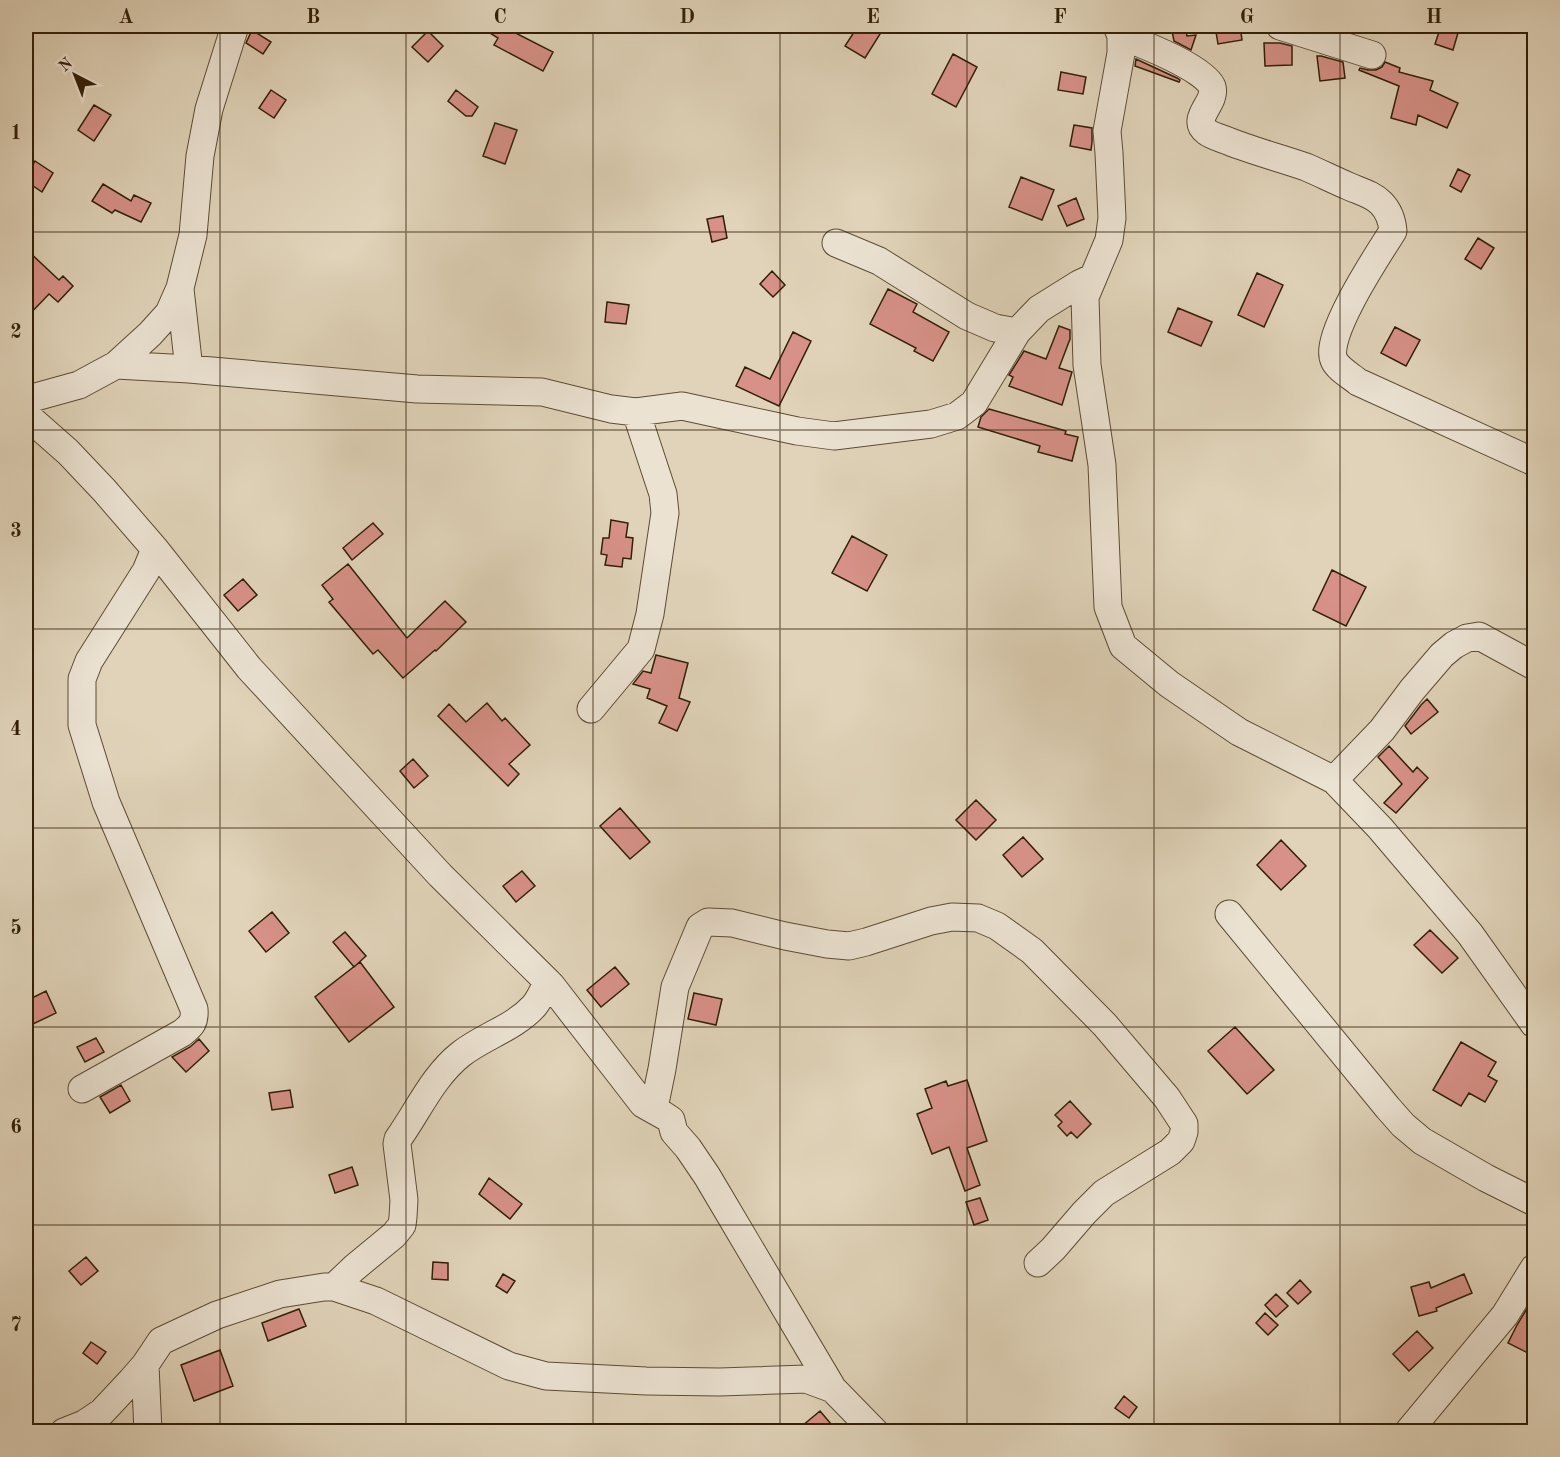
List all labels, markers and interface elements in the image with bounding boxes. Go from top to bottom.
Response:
text: A [118,8,134,28]
text: B [306,8,320,28]
text: C [493,8,507,28]
text: D [679,8,695,28]
text: E [866,8,880,28]
text: F [1053,8,1067,28]
text: G [1240,8,1254,28]
text: H [1426,8,1442,28]
north arrow [45,45,105,105]
text: N [56,55,77,75]
text: 1 [10,124,22,144]
text: 2 [10,323,22,343]
text: 3 [10,522,22,542]
text: 4 [10,720,22,740]
text: 5 [10,918,22,939]
text: 6 [10,1118,22,1138]
text: 7 [10,1316,22,1336]

